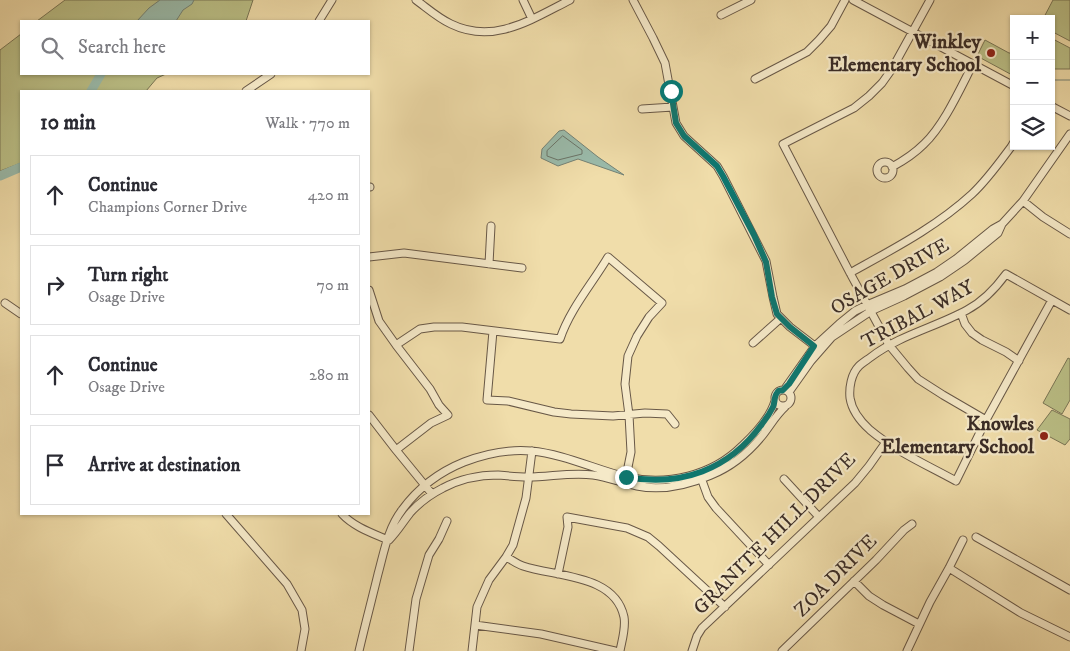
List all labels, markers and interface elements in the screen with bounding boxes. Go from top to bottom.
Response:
map controls [1010,15,1055,150]
button: + [1010,15,1055,60]
search box [20,20,370,75]
place label: Winkley Elementary School [828,30,982,78]
icon: search [38,34,66,62]
text: Search here [78,36,166,59]
marker: Winkley Elementary School [985,47,997,59]
button: − [1010,60,1055,105]
route start [660,80,683,103]
button: layers [1010,105,1055,150]
text: 10 min [40,110,96,136]
text: Walk · 770 m [265,113,350,133]
text: Continue [88,174,158,197]
icon: ahead [41,181,69,209]
text: 420 m [308,185,349,205]
text: Champions Corner Drive [88,197,247,217]
street label: OSAGE DRIVE [826,233,954,321]
text: Turn right [88,264,168,287]
icon: right [41,271,69,299]
text: 70 m [317,275,349,295]
street label: TRIBAL WAY [858,275,979,355]
text: Osage Drive [88,287,165,307]
text: Continue [88,354,158,377]
icon: ahead [41,361,69,389]
text: 280 m [309,365,349,385]
text: Osage Drive [88,377,165,397]
place label: Knowles Elementary School [881,412,1035,460]
marker: Knowles Elementary School [1038,430,1050,442]
street label: GRANITE HILL DRIVE [689,448,861,620]
icon: arrive [41,451,69,479]
text: Arrive at destination [88,454,240,477]
route end [615,466,638,489]
street label: ZOA DRIVE [789,529,883,623]

